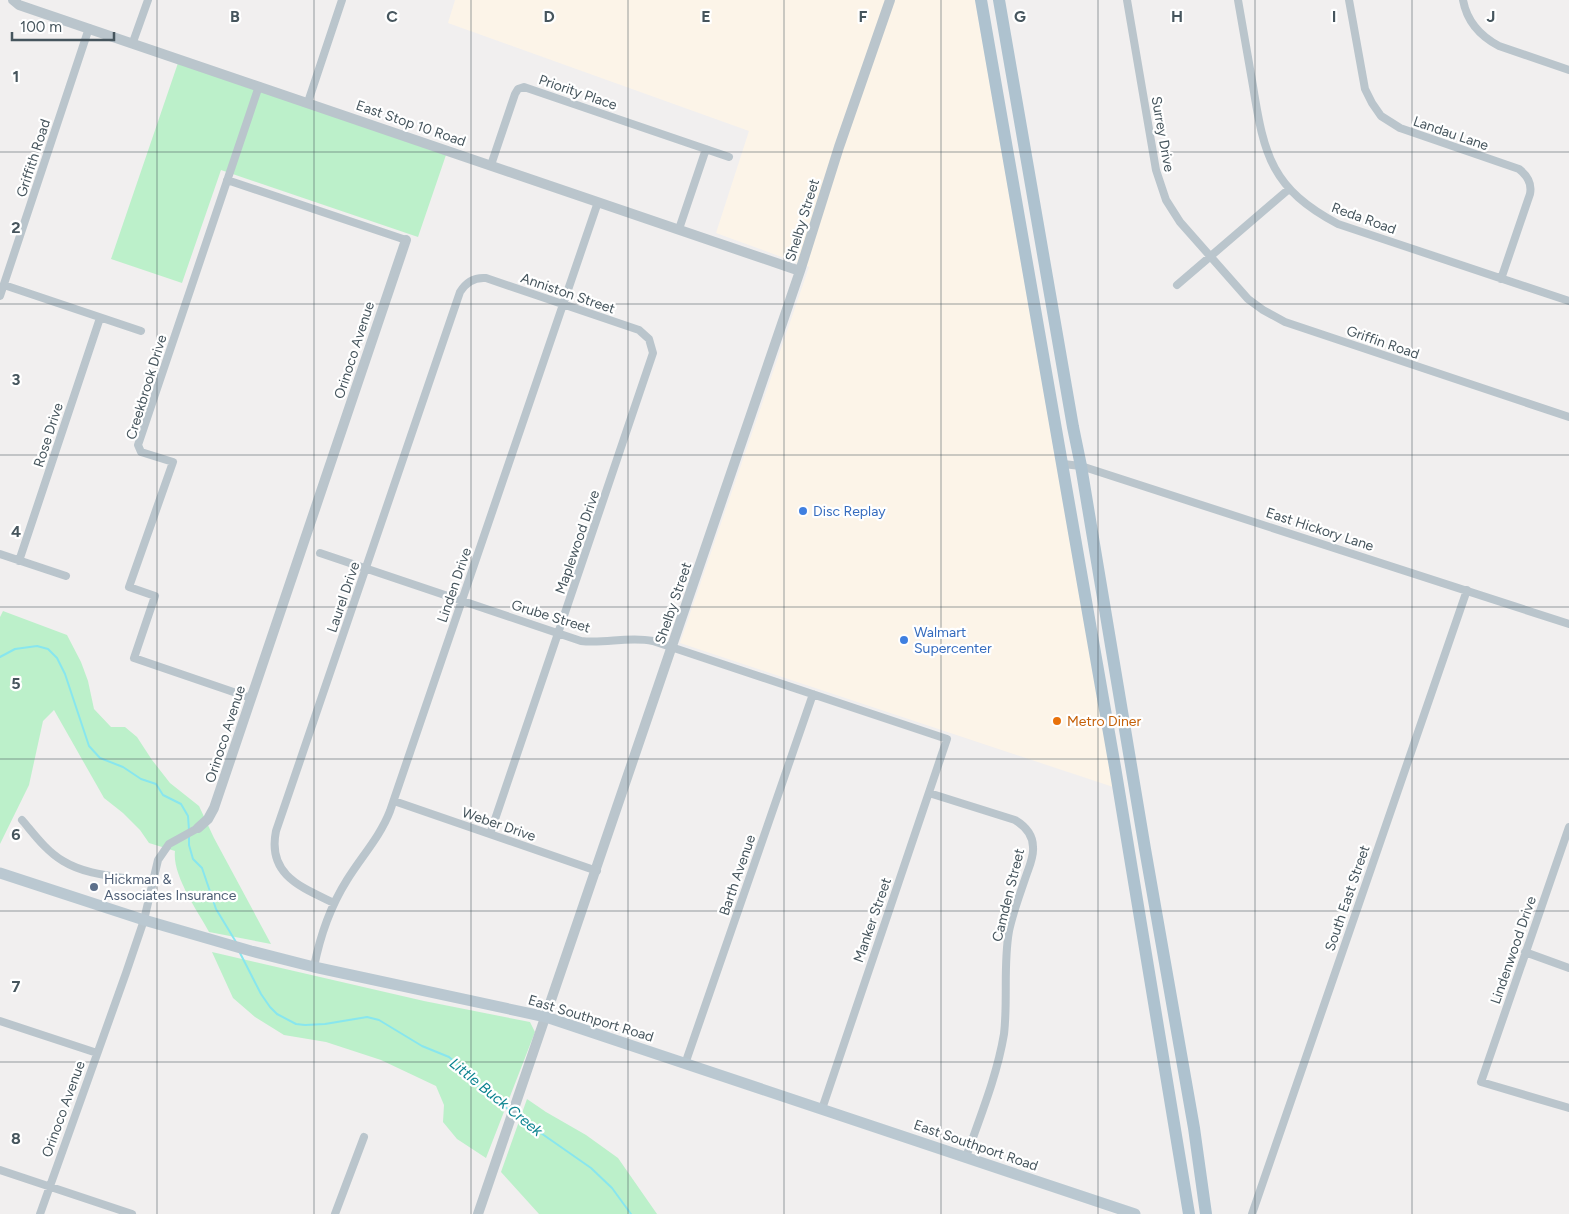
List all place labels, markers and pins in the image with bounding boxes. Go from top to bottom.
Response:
place label: Disc Replay [813,503,886,520]
marker: Disc Replay [797,505,809,517]
place label: Walmart Supercenter [914,624,992,657]
marker: Walmart Supercenter [898,634,910,646]
place label: Metro Diner [1067,713,1141,730]
marker: Metro Diner [1051,715,1063,727]
place label: Hickman & Associates Insurance [104,871,237,904]
marker: Hickman & Associates Insurance [88,881,100,893]

